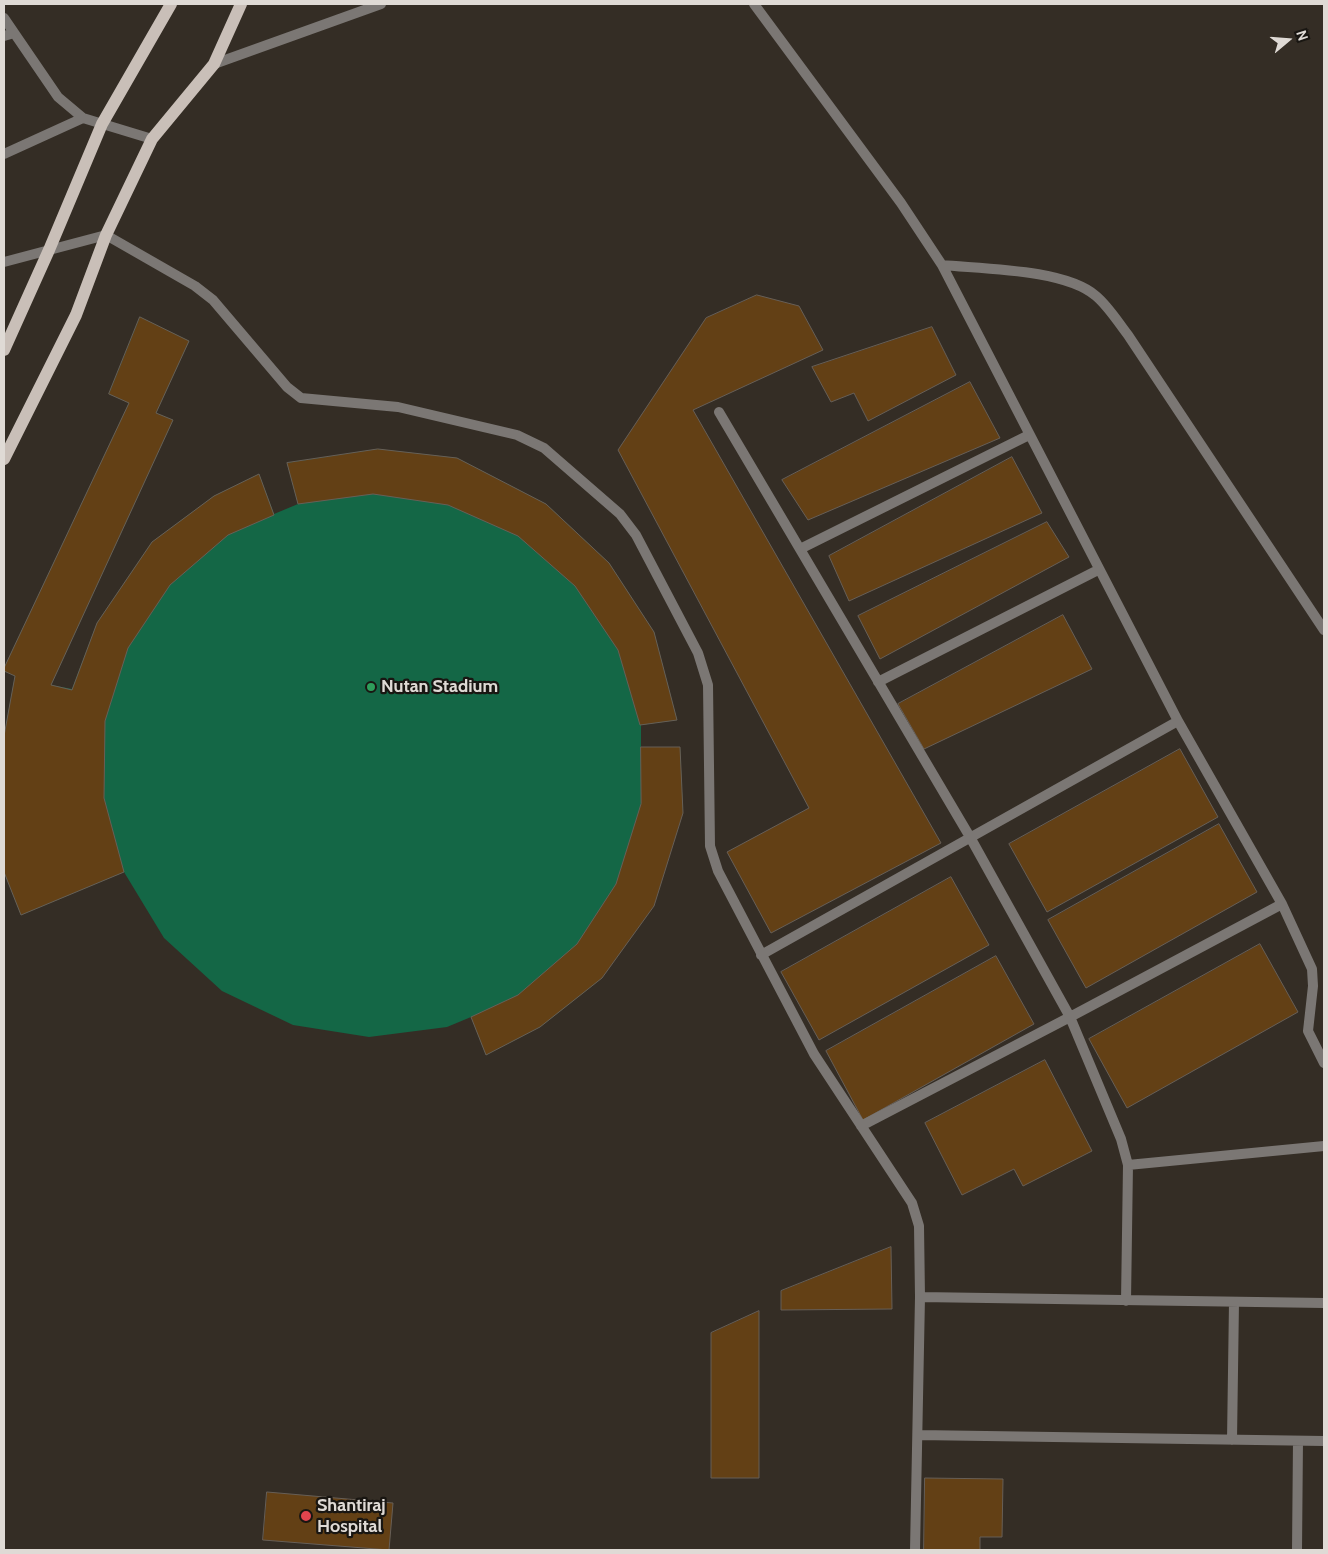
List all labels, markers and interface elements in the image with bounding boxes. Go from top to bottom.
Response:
north arrow [1263,15,1313,65]
text: N [1292,28,1312,43]
place label: Nutan Stadium [381,676,498,698]
marker: Nutan Stadium [365,681,377,693]
place label: Shantiraj Hospital [317,1495,386,1538]
marker: Shantiraj Hospital [299,1509,313,1523]

